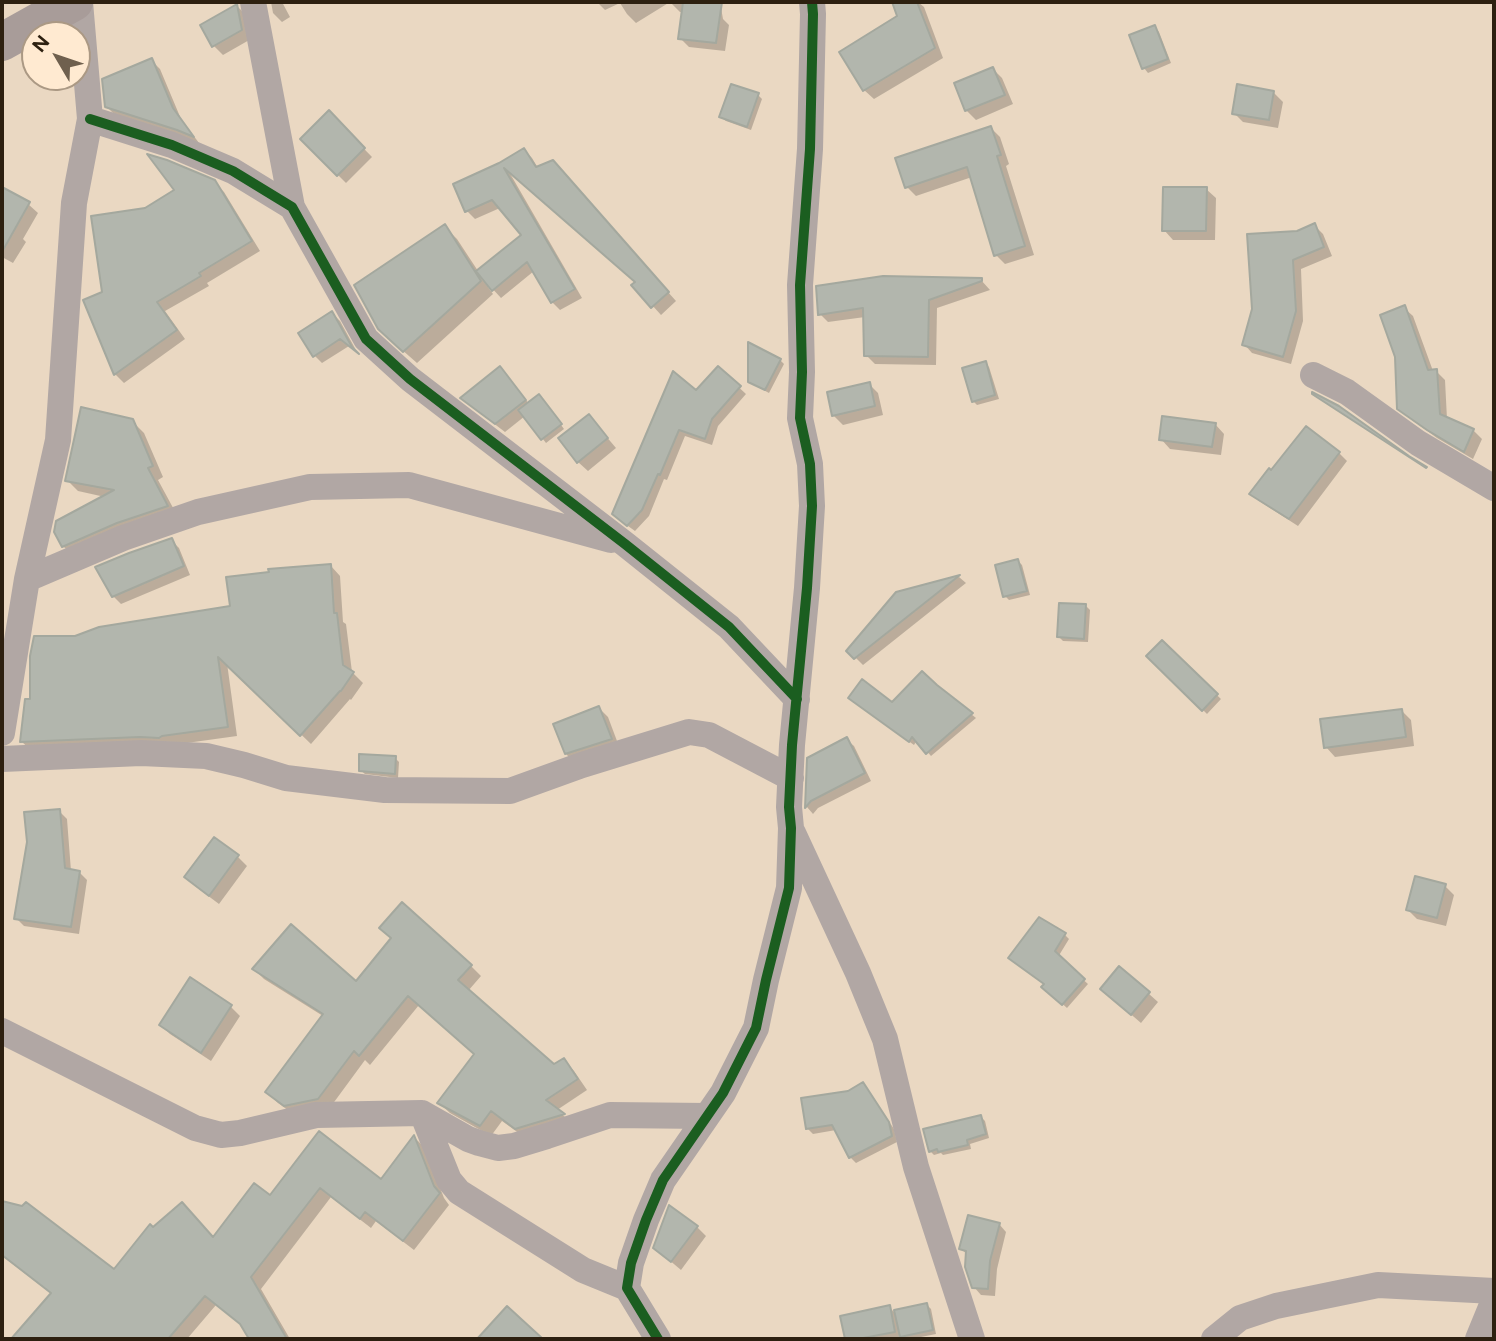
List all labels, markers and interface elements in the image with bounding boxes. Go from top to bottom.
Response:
north arrow [21,21,91,91]
text: N [27,31,54,57]

